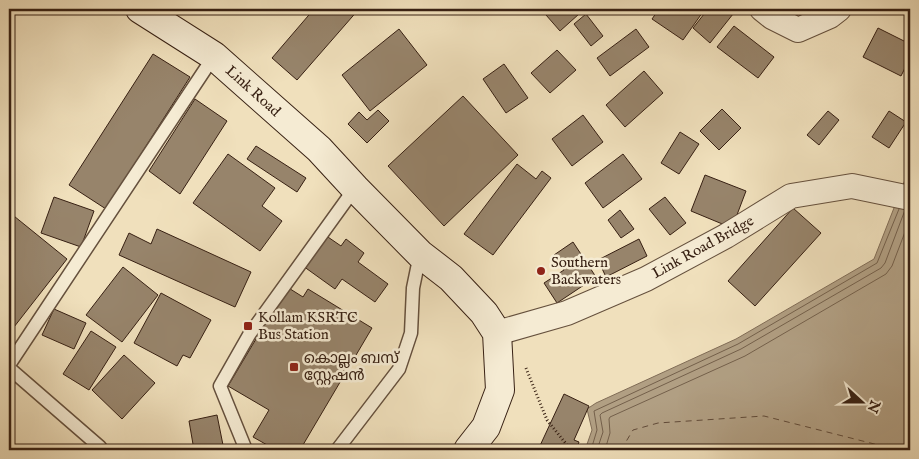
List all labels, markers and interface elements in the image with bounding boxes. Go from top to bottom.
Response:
street label: Link Road [221,61,285,121]
street label: Link Road Bridge [649,211,757,283]
place label: Southern Backwaters [551,253,621,289]
marker: Southern Backwaters [535,265,547,277]
place label: Kollam KSRTC Bus Station [258,308,358,344]
marker: Kollam KSRTC Bus Station [242,320,254,332]
place label: കൊല്ലം ബസ് സ്റ്റേഷൻ [304,349,401,385]
marker: കൊല്ലം ബസ് സ്റ്റേഷൻ [288,361,300,373]
north arrow [836,376,886,426]
text: N [863,396,884,415]

